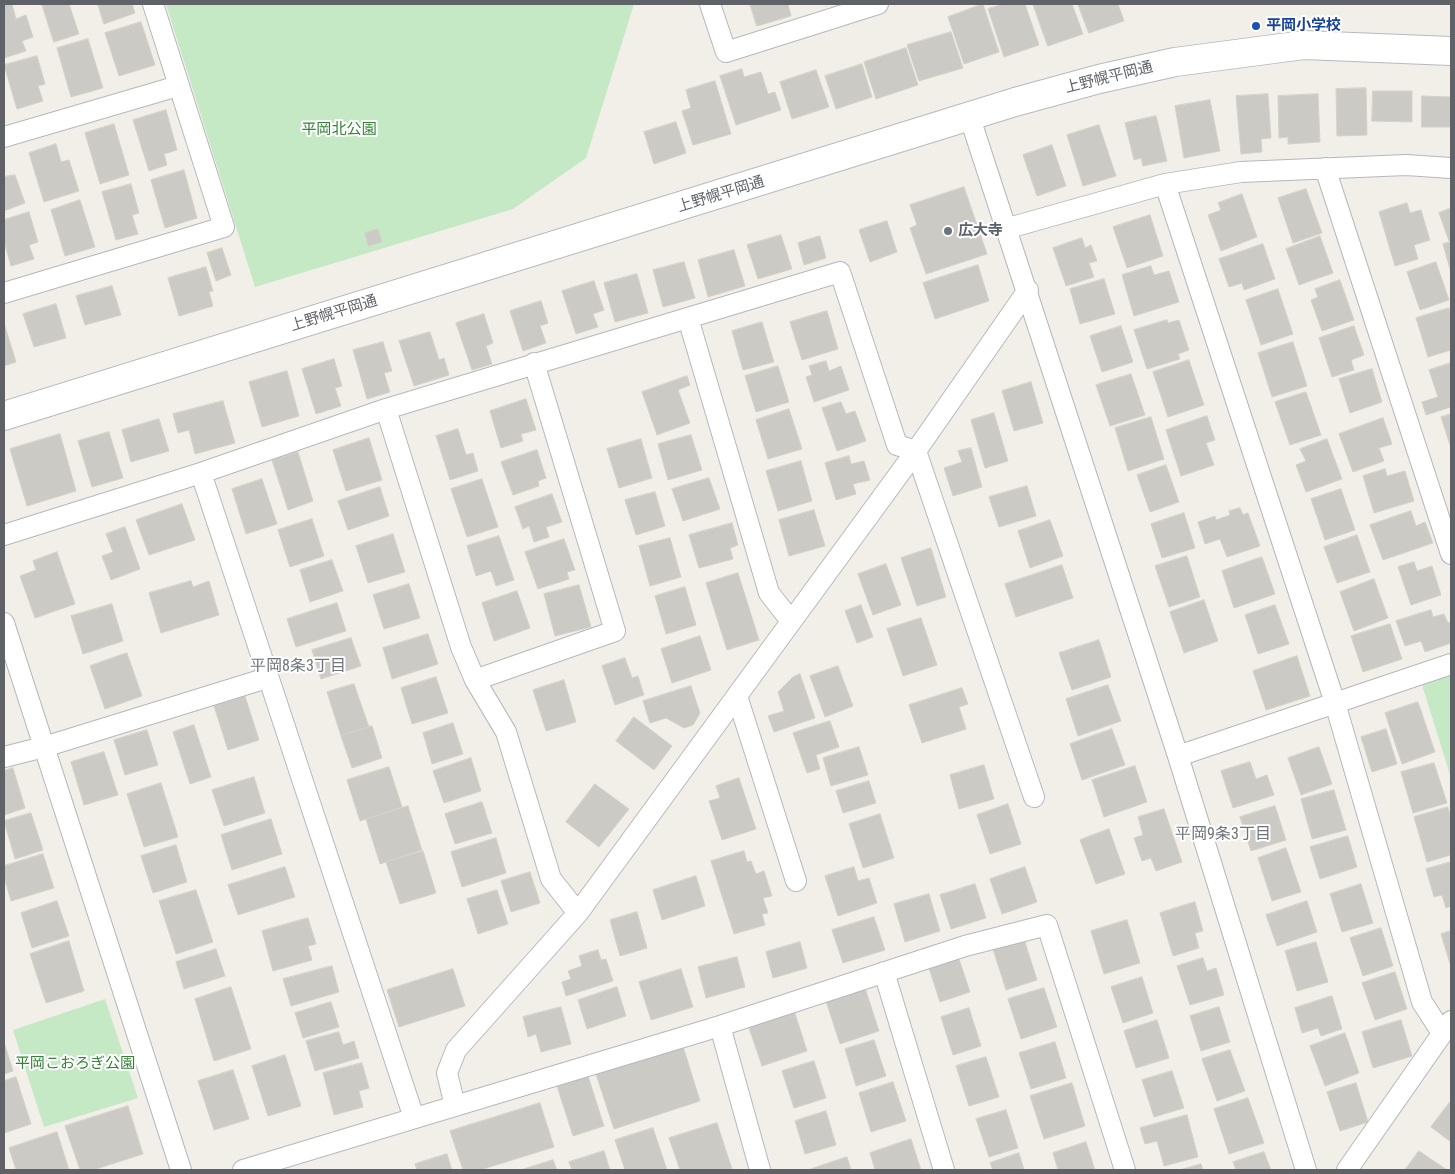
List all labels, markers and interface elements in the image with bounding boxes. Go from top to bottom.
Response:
place label: 平岡小学校 [1266,17,1341,35]
marker: 平岡小学校 [1250,20,1262,32]
street label: 上野幌平岡通 [1063,58,1155,98]
park label: 平岡北公園 [302,121,376,139]
street label: 上野幌平岡通 [675,173,767,217]
place label: 広大寺 [958,222,1003,240]
marker: 広大寺 [942,225,954,237]
street label: 上野幌平岡通 [288,292,380,336]
district label: 平岡8条3丁目 [250,657,346,677]
district label: 平岡9条3丁目 [1175,825,1271,845]
park label: 平岡こおろぎ公園 [15,1055,135,1073]

